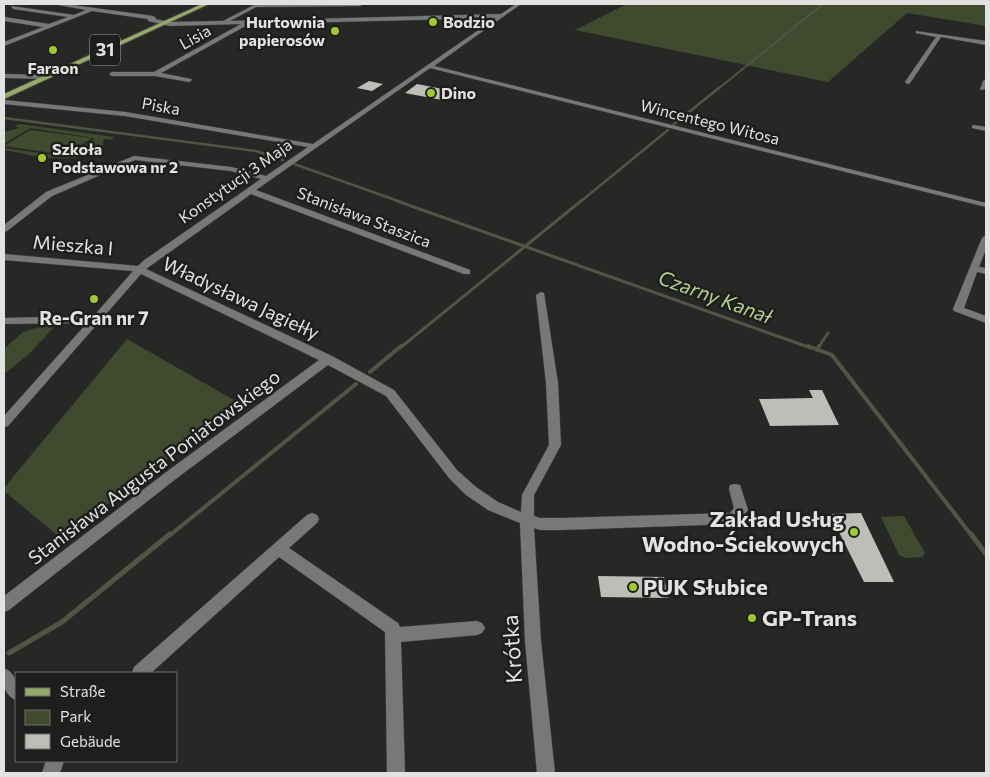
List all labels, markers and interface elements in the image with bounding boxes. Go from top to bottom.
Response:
place label: Hurtownia papierosów [239,12,326,49]
place label: Bodzio [443,12,495,31]
marker: Bodzio [427,16,439,28]
street label: Lisia [176,20,214,53]
marker: Hurtownia papierosów [329,25,341,37]
road number: 31 [90,34,120,66]
marker: Faraon [47,44,59,56]
place label: Faraon [27,58,79,77]
place label: Dino [441,83,476,102]
marker: Dino [425,87,437,99]
street label: Piska [140,93,182,118]
street label: Wincentego Witosa [638,95,782,148]
street label: Konstytucji 3 Maja [174,134,295,227]
place label: Szkoła Podstawowa nr 2 [52,139,178,176]
marker: Szkoła Podstawowa nr 2 [36,152,48,164]
street label: Stanisława Staszica [295,182,434,251]
street label: Mieszka I [32,230,114,259]
street label: Władysława Jagiełły [159,251,323,344]
water label: Czarny Kanał [655,264,776,328]
marker: Re-Gran nr 7 [88,293,100,305]
place label: Re-Gran nr 7 [39,306,149,329]
street label: Stanisława Augusta Poniatowskiego [23,364,284,569]
place label: Zakład Usług Wodno-Ściekowych [642,505,844,557]
marker: Zakład Usług Wodno-Ściekowych [848,526,860,538]
place label: PUK Słubice [643,573,768,600]
marker: PUK Słubice [627,581,639,593]
place label: GP-Trans [762,604,857,631]
marker: GP-Trans [746,612,758,624]
street label: Krótka [496,614,527,684]
legend [15,672,178,762]
text: Straße [60,682,106,700]
text: Park [60,707,91,725]
text: Gebäude [60,732,121,750]

